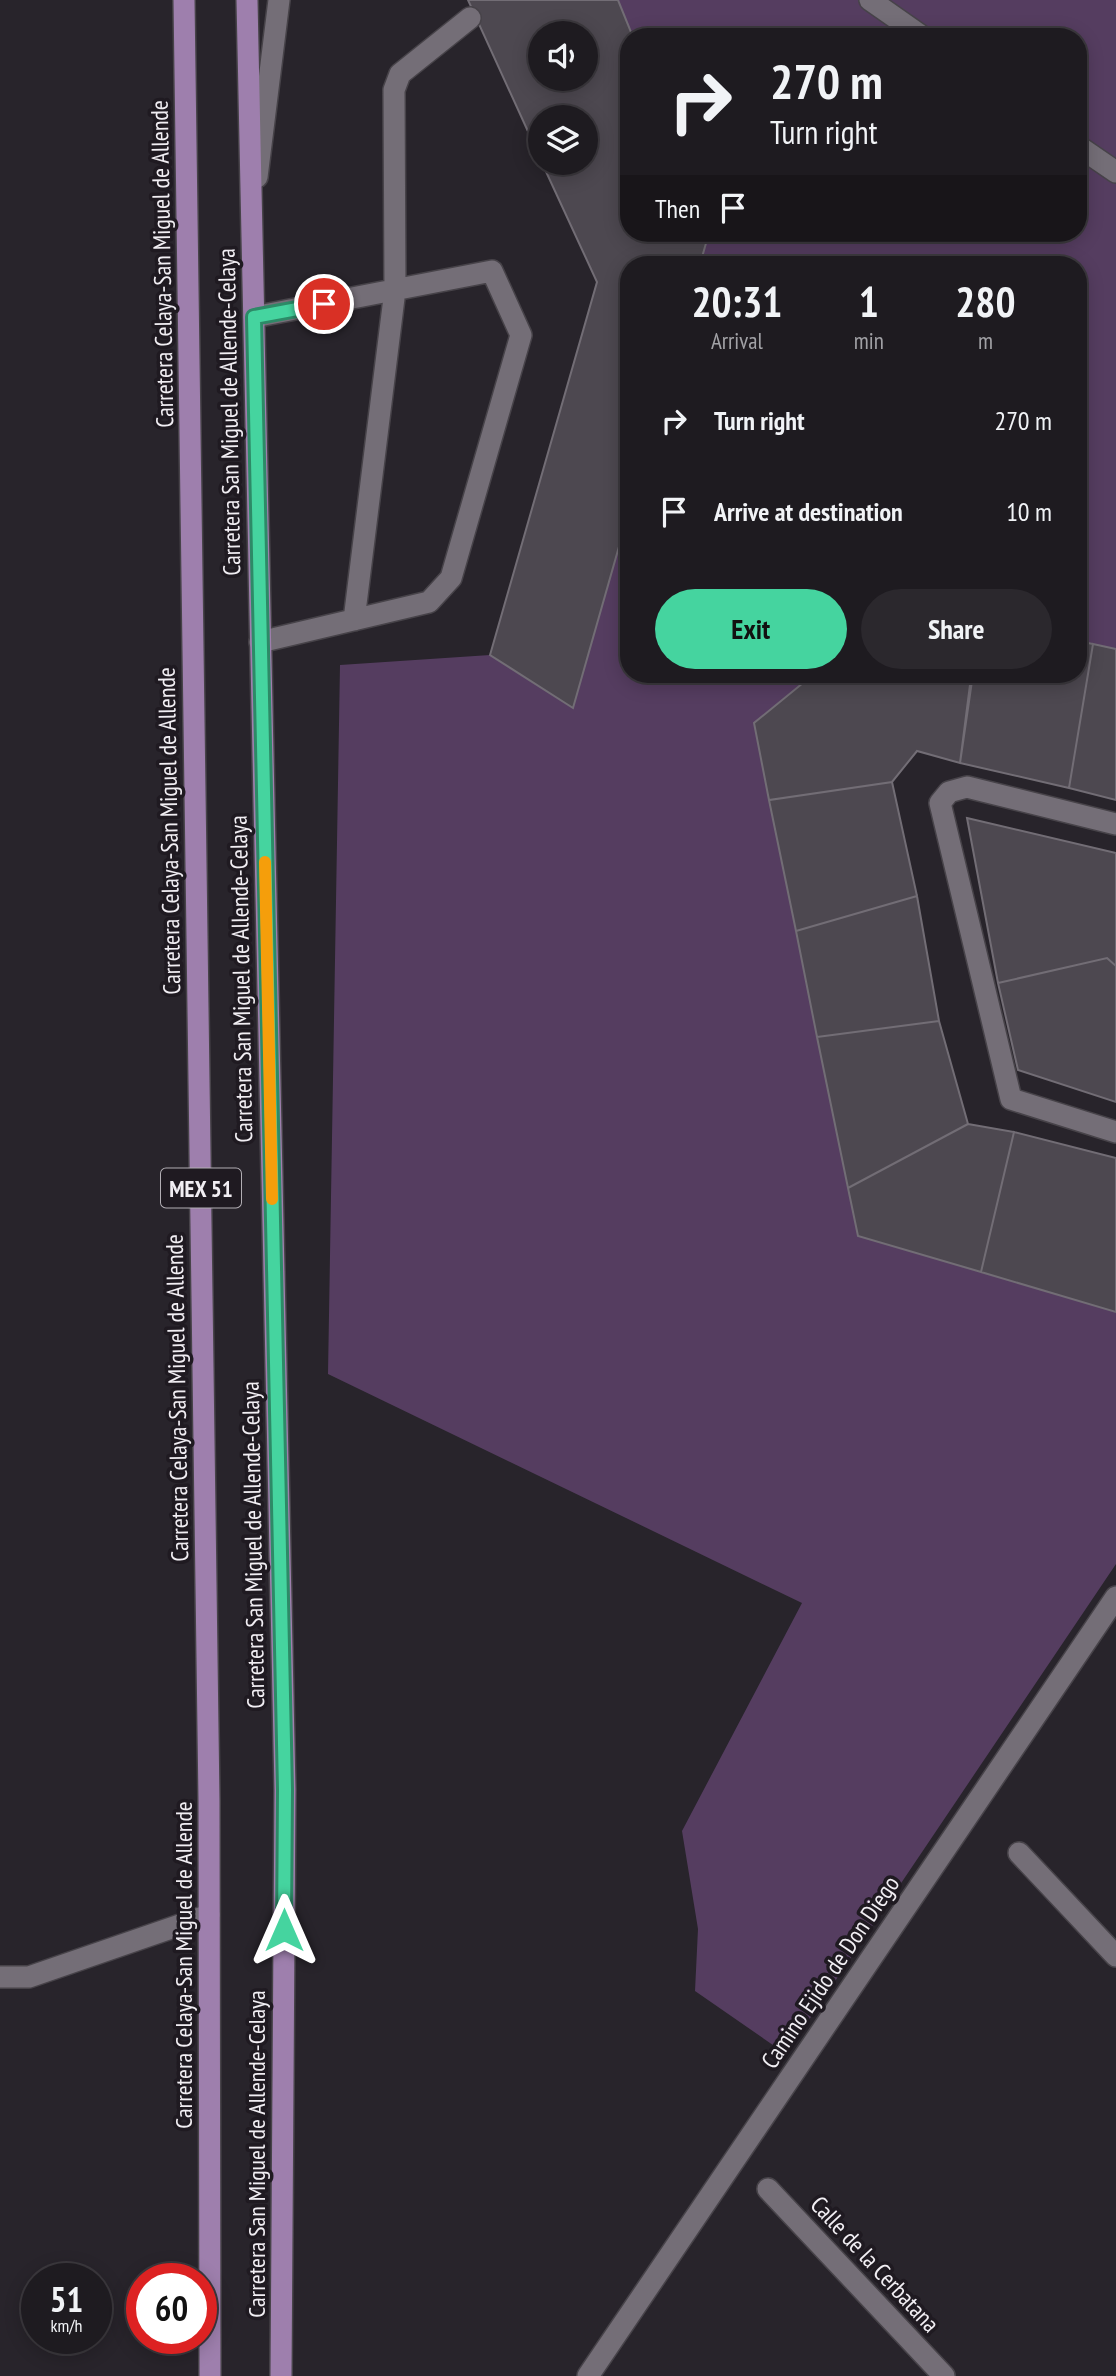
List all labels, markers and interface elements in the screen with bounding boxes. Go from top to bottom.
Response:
map controls [528,21,598,175]
button: sound [528,21,598,91]
text: 270 m [770,49,883,113]
icon: right [655,56,746,147]
street label: Carretera Celaya-San Miguel de Allende [144,100,180,428]
button: layers [528,105,598,175]
text: Turn right [770,111,878,153]
icon: arrive [714,189,752,227]
text: Then [655,192,700,225]
street label: Carretera San Miguel de Allende-Celaya [211,248,247,576]
pin [294,274,354,334]
text: 20:31 [691,274,782,329]
text: 1 [859,274,879,329]
text: 280 [955,274,1016,329]
icon: arrive [305,285,343,323]
text: Arrival [711,326,763,355]
text: min [854,326,884,355]
text: m [978,326,993,355]
icon: right [655,402,693,440]
text: Turn right [714,404,805,437]
text: 270 m [994,404,1052,437]
icon: arrive [655,493,693,531]
text: Arrive at destination [714,495,903,528]
text: 10 m [1006,495,1052,528]
button: Exit [655,589,847,669]
button: Share [861,589,1052,669]
street label: Carretera Celaya-San Miguel de Allende [151,667,187,995]
street label: Carretera San Miguel de Allende-Celaya [223,815,259,1143]
road number: MEX 51 [161,1168,241,1208]
street label: Carretera Celaya-San Miguel de Allende [159,1234,195,1562]
street label: Carretera San Miguel de Allende-Celaya [235,1381,271,1709]
street label: Carretera Celaya-San Miguel de Allende [168,1801,199,2129]
street label: Camino Ejido de Don Diego [754,1870,906,2074]
position arrow [247,1893,321,1967]
street label: Carretera San Miguel de Allende-Celaya [241,1990,272,2318]
street label: Calle de la Cerbatana [804,2189,946,2339]
speed limit sign: 60 [126,2263,217,2354]
text: 51 [50,2276,83,2322]
text: km/h [51,2314,82,2337]

